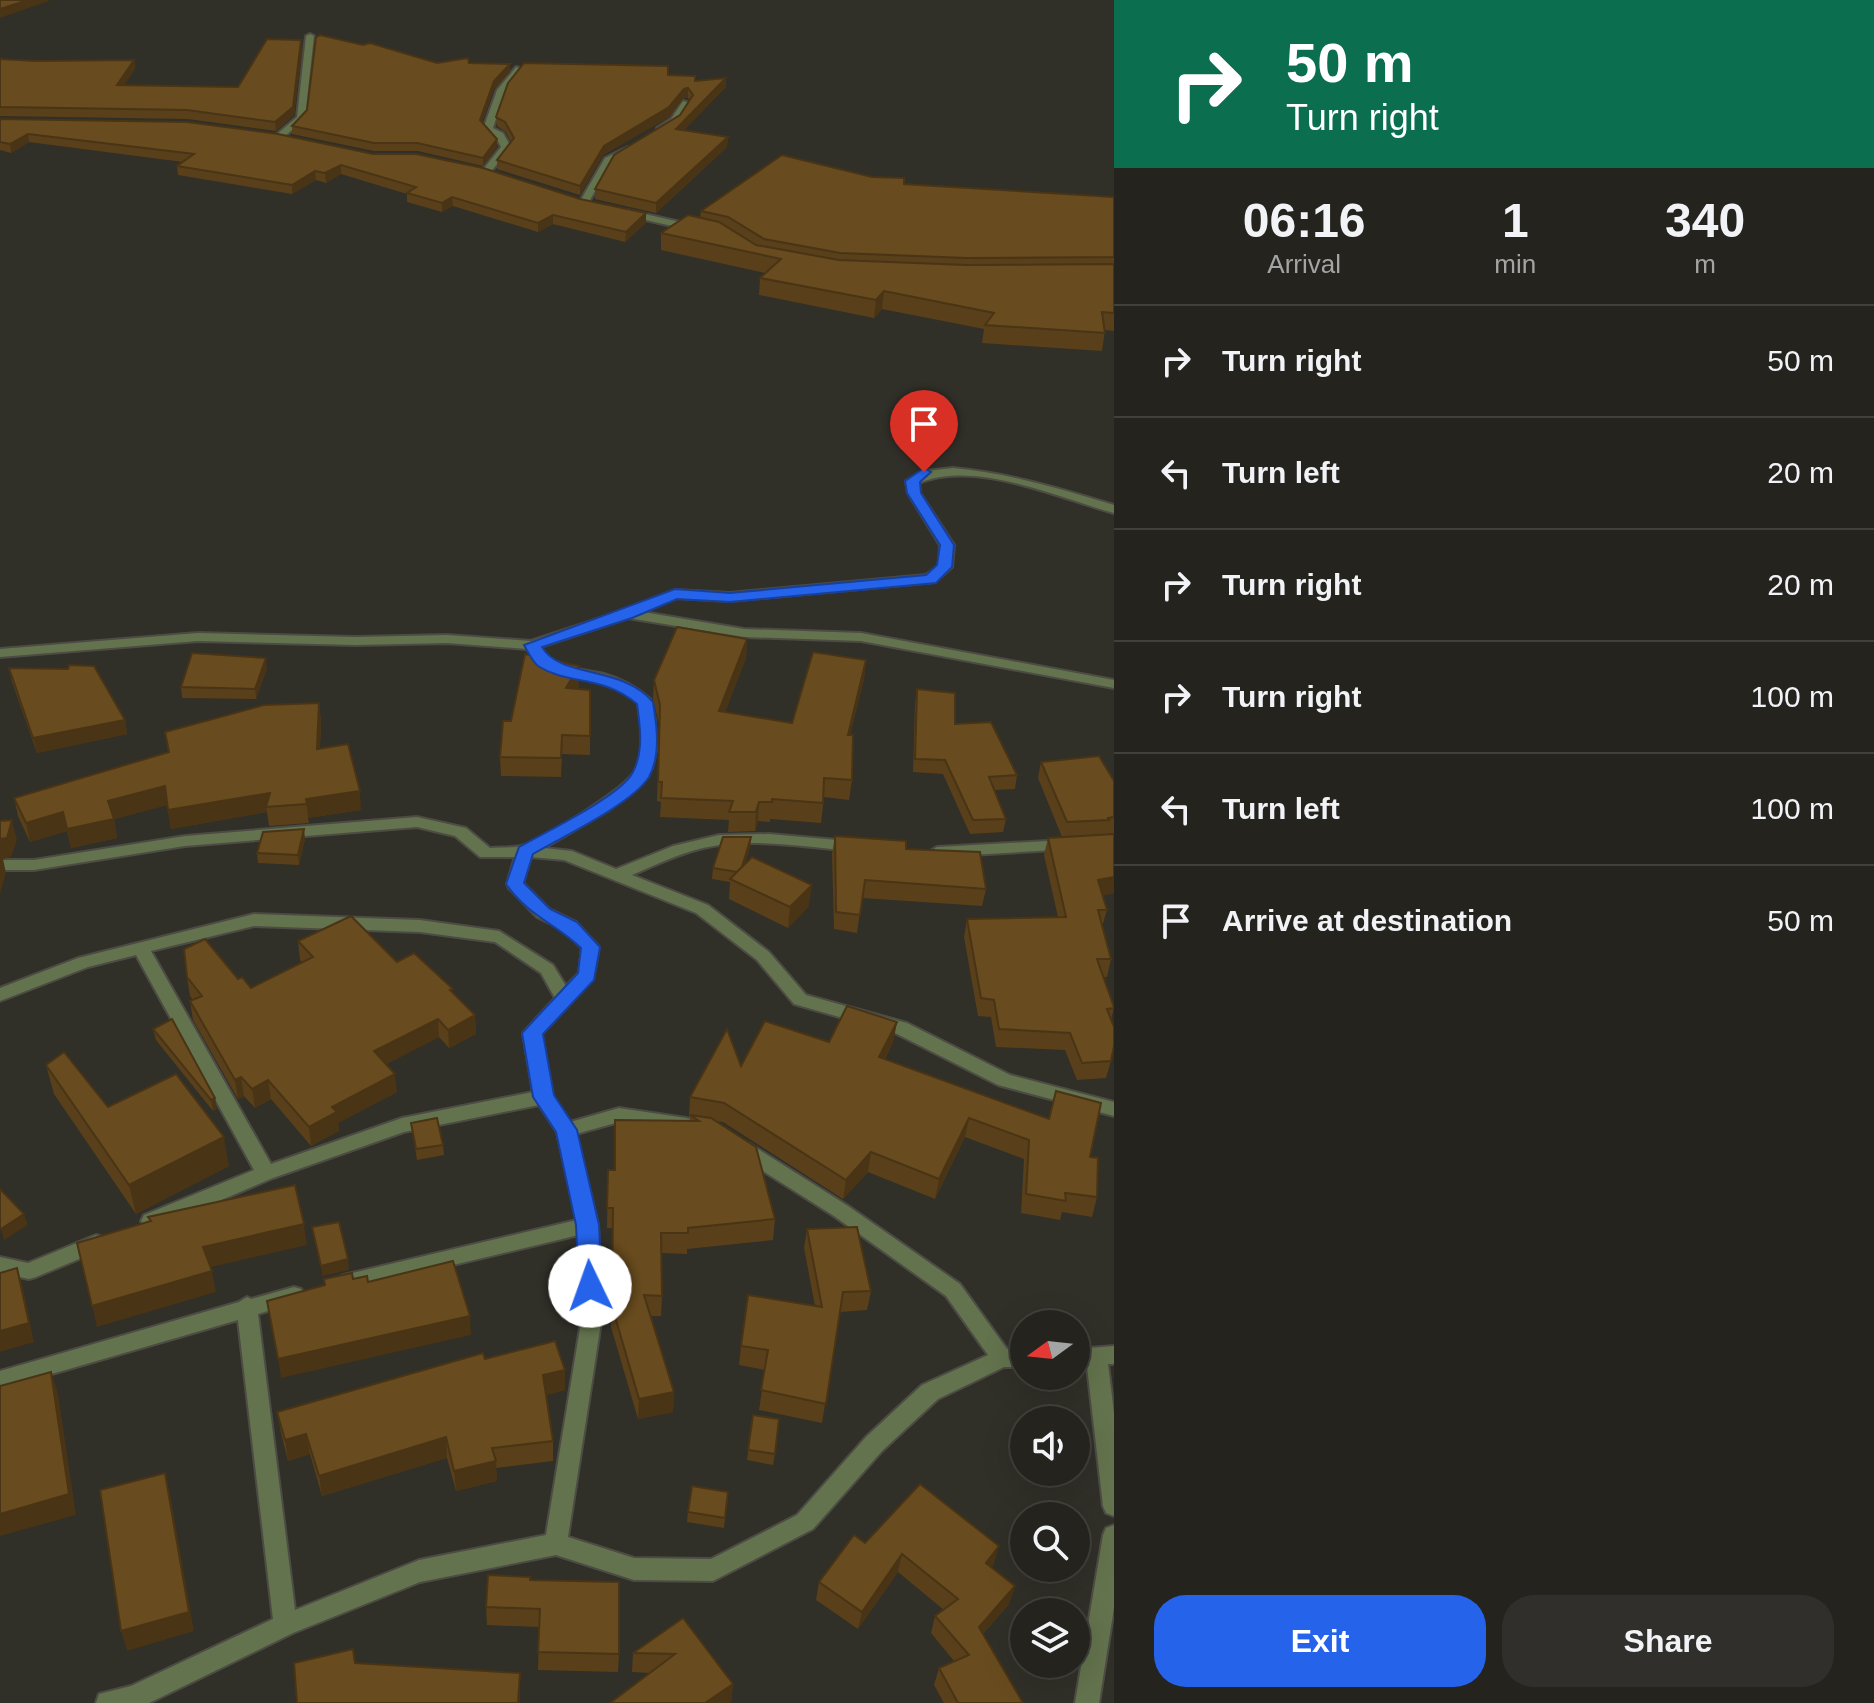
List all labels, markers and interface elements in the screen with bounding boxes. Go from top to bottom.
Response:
text: 50 m [1286,31,1414,94]
icon: right [1154,32,1258,136]
text: Turn right [1286,97,1439,138]
text: 06:16 [1243,194,1366,247]
text: 1 [1502,194,1529,247]
text: 340 [1665,194,1745,247]
text: Arrival [1267,249,1341,279]
text: min [1494,249,1536,279]
text: m [1694,249,1716,279]
icon: right [1154,339,1198,383]
text: Turn right [1222,344,1361,377]
text: 50 m [1767,344,1834,377]
pin [890,390,958,472]
icon: arrive [902,402,946,446]
icon: left [1154,451,1198,495]
text: Turn left [1222,456,1340,489]
text: 20 m [1767,456,1834,489]
icon: right [1154,563,1198,607]
text: Turn right [1222,568,1361,601]
text: 20 m [1767,568,1834,601]
icon: right [1154,675,1198,719]
text: Turn right [1222,680,1361,713]
text: 100 m [1751,680,1834,713]
icon: left [1154,787,1198,831]
text: Turn left [1222,792,1340,825]
text: 100 m [1751,792,1834,825]
icon: arrive [1154,899,1198,943]
text: Arrive at destination [1222,904,1512,937]
text: 50 m [1767,904,1834,937]
position arrow [548,1244,632,1328]
north arrow [1010,1310,1090,1390]
map controls [1010,1310,1090,1678]
button: sound [1010,1406,1090,1486]
button: search [1010,1502,1090,1582]
button: Exit [1154,1595,1486,1687]
button: Share [1502,1595,1834,1687]
button: layers [1010,1598,1090,1678]

